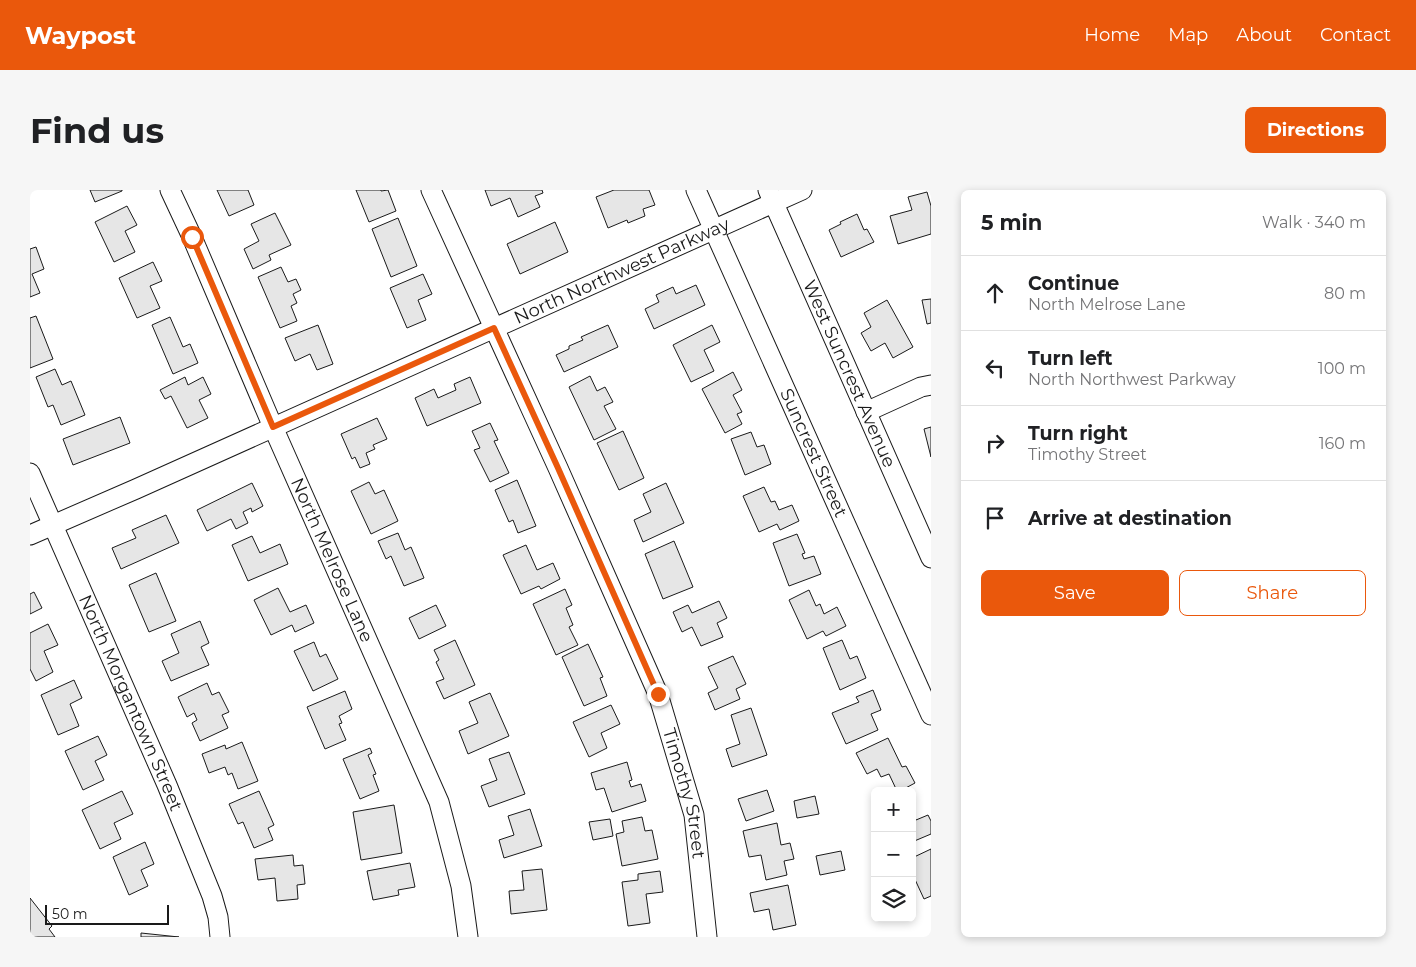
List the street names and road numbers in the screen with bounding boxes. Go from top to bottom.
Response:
street label: North Northwest Parkway [511,213,733,329]
street label: West Suncrest Avenue [798,277,901,471]
street label: Suncrest Street [775,385,852,521]
street label: North Melrose Lane [286,474,378,646]
street label: North Morgantown Street [74,592,187,814]
street label: Timothy Street [658,726,710,860]

